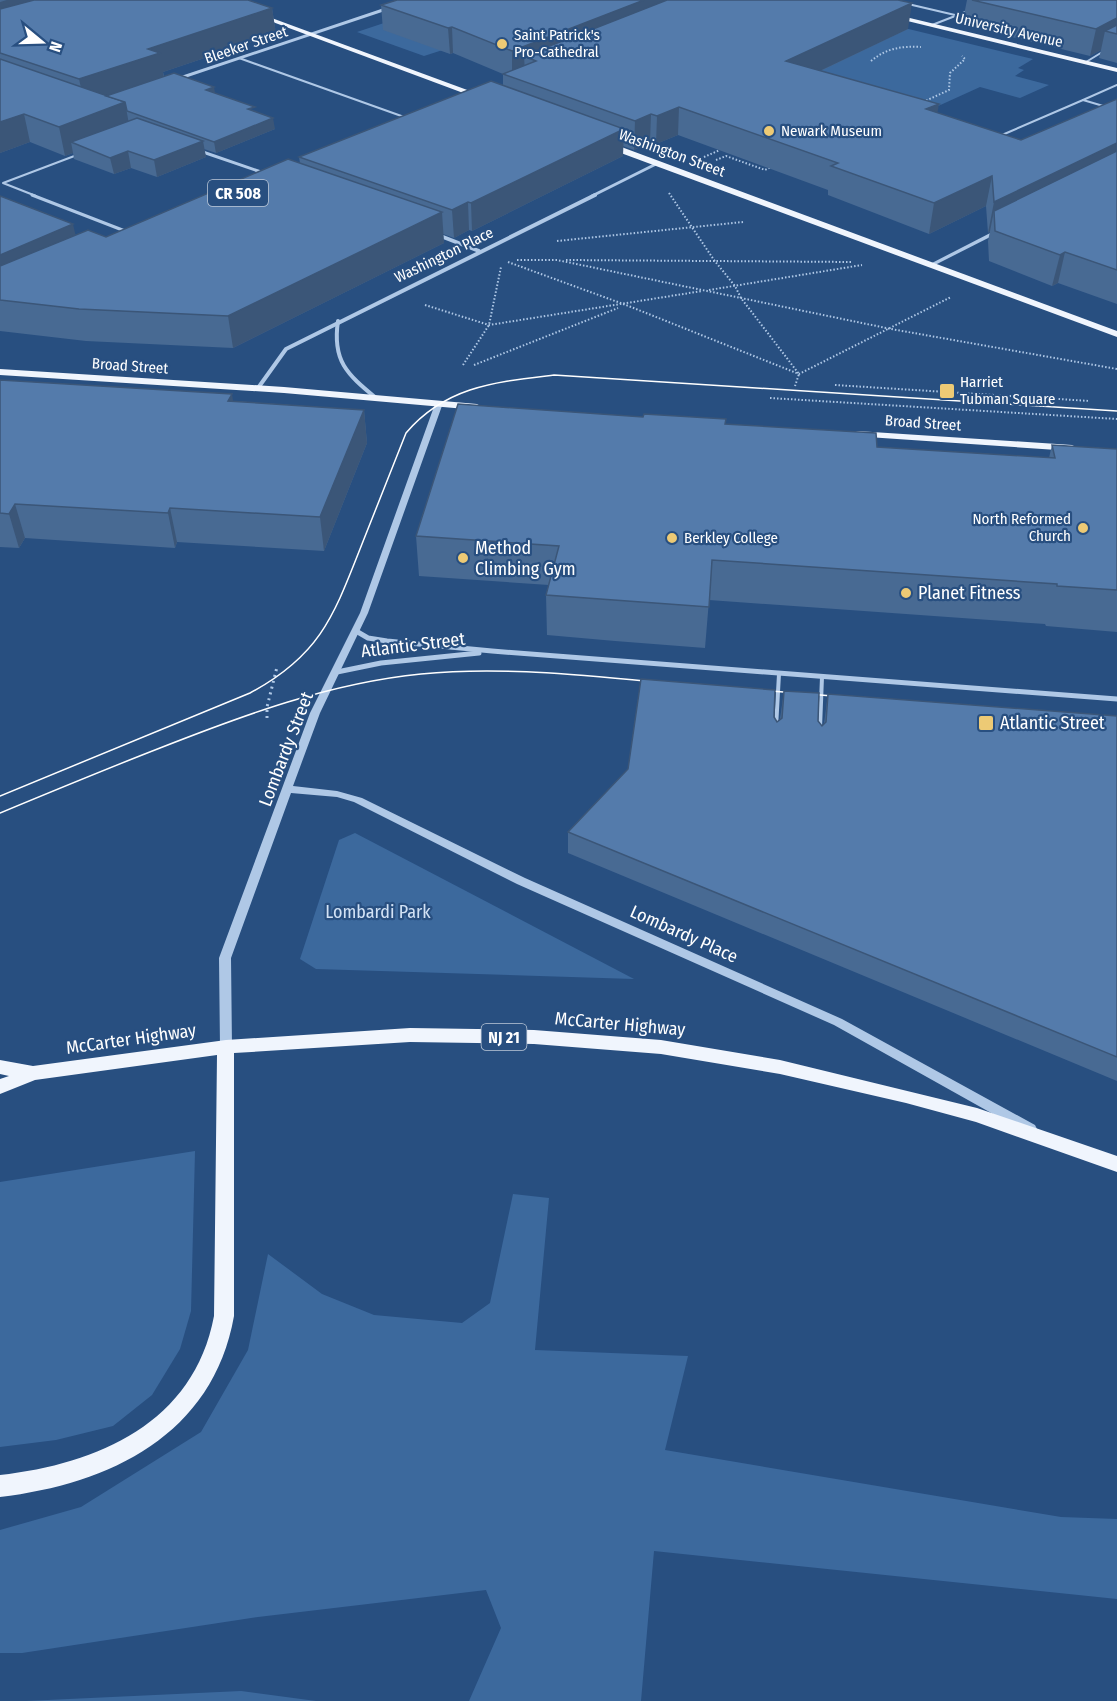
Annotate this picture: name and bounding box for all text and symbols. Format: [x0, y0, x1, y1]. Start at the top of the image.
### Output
street label: University Avenue [953, 9, 1065, 51]
north arrow [12, 12, 72, 72]
street label: Bleeker Street [202, 22, 290, 68]
place label: Saint Patrick's Pro-Cathedral [514, 26, 600, 61]
marker: Saint Patrick's Pro-Cathedral [495, 37, 509, 51]
text: N [45, 39, 66, 54]
place label: Newark Museum [781, 122, 882, 140]
marker: Newark Museum [762, 124, 776, 138]
street label: Washington Street [616, 125, 728, 181]
road number: CR 508 [208, 180, 268, 206]
street label: Washington Place [392, 223, 496, 287]
street label: Broad Street [91, 354, 169, 378]
place label: Harriet Tubman Square [960, 373, 1055, 408]
marker: Harriet Tubman Square [938, 382, 956, 400]
street label: Broad Street [884, 411, 962, 435]
place label: North Reformed Church [973, 510, 1071, 545]
marker: North Reformed Church [1076, 521, 1090, 535]
place label: Berkley College [684, 529, 778, 547]
marker: Berkley College [665, 531, 679, 545]
place label: Method Climbing Gym [475, 537, 576, 580]
marker: Method Climbing Gym [456, 551, 470, 565]
place label: Planet Fitness [918, 582, 1021, 604]
marker: Planet Fitness [899, 586, 913, 600]
street label: Atlantic Street [360, 628, 466, 662]
street label: Lombardy Street [254, 688, 318, 809]
place label: Atlantic Street [1000, 712, 1105, 734]
marker: Atlantic Street [977, 714, 995, 732]
street label: Lombardy Place [627, 900, 741, 968]
park label: Lombardi Park [325, 901, 431, 923]
street label: McCarter Highway [554, 1007, 686, 1041]
street label: McCarter Highway [65, 1019, 197, 1059]
road number: NJ 21 [482, 1024, 526, 1050]

